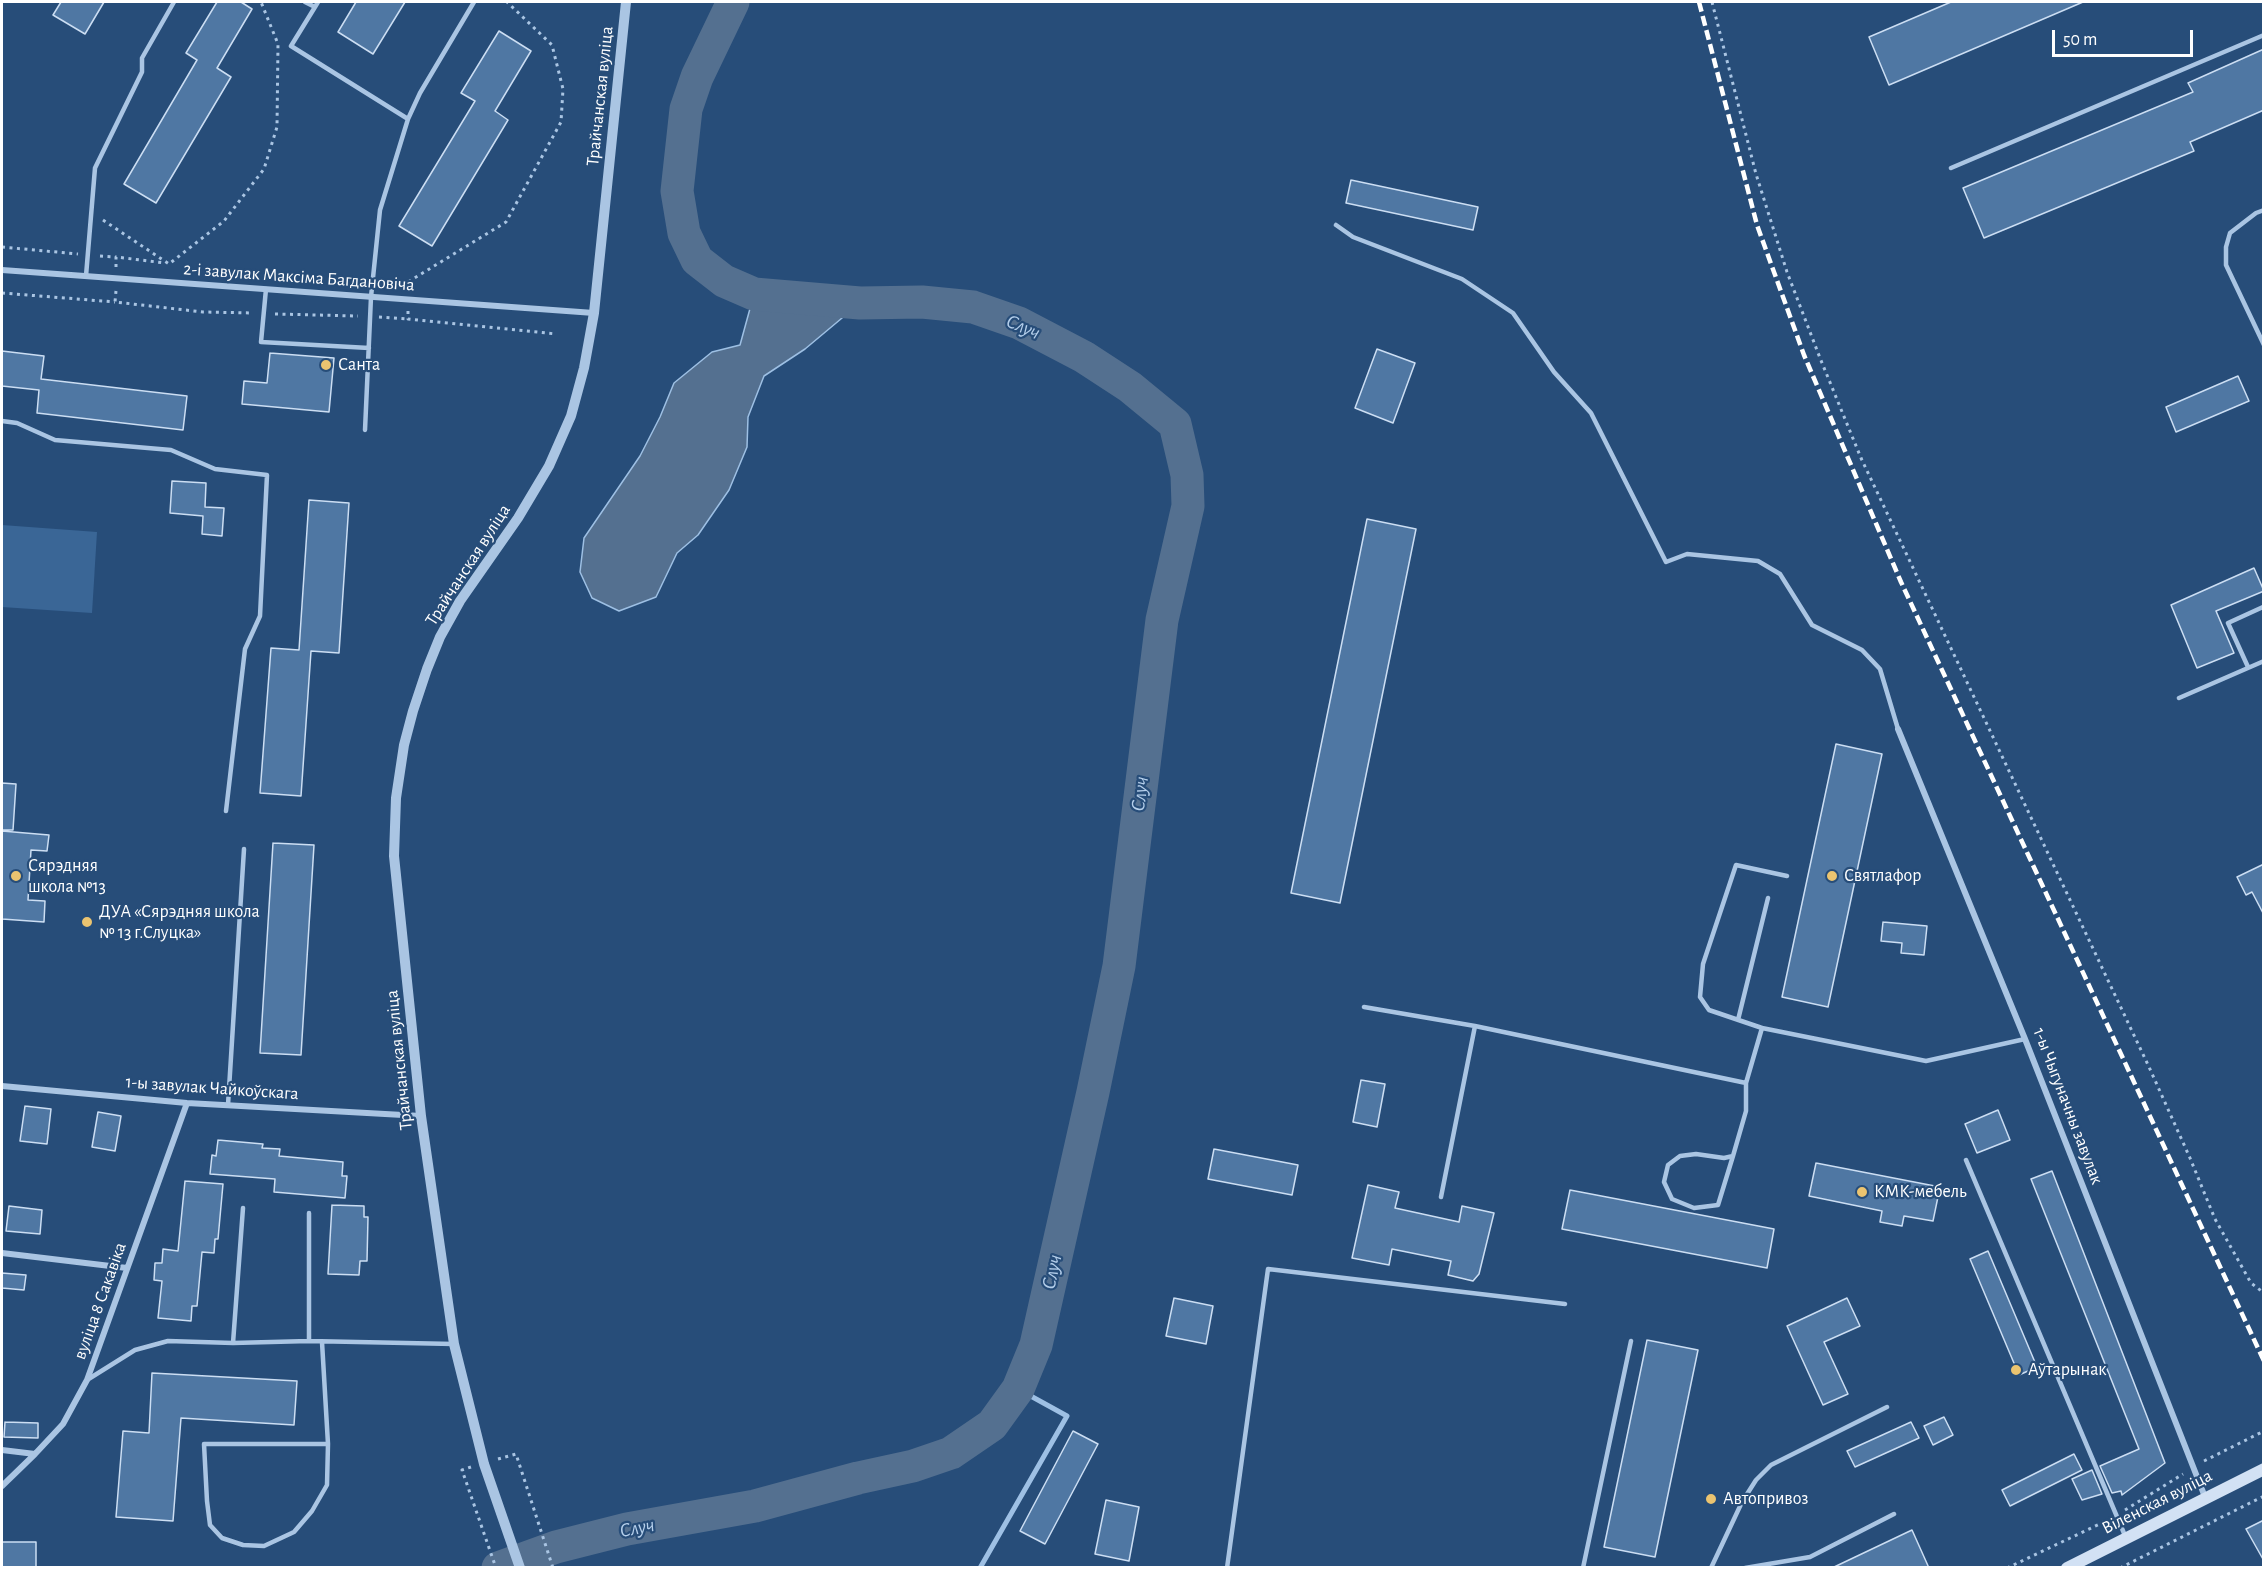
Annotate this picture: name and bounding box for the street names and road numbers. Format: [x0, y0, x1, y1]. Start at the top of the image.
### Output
street label: Трайчанская вуліца [582, 25, 618, 167]
street label: 2-і завулак Максіма Багдановіча [183, 258, 415, 296]
street label: Трайчанская вуліца [421, 500, 515, 630]
street label: Трайчанская вуліца [381, 989, 417, 1131]
street label: 1-ы Чыгуначны завулак [2028, 1025, 2108, 1187]
street label: 1-ы завулак Чайкоўскага [125, 1071, 299, 1105]
street label: вуліца 8 Сакавіка [69, 1239, 131, 1363]
street label: Віленская вуліца [2098, 1465, 2216, 1539]

